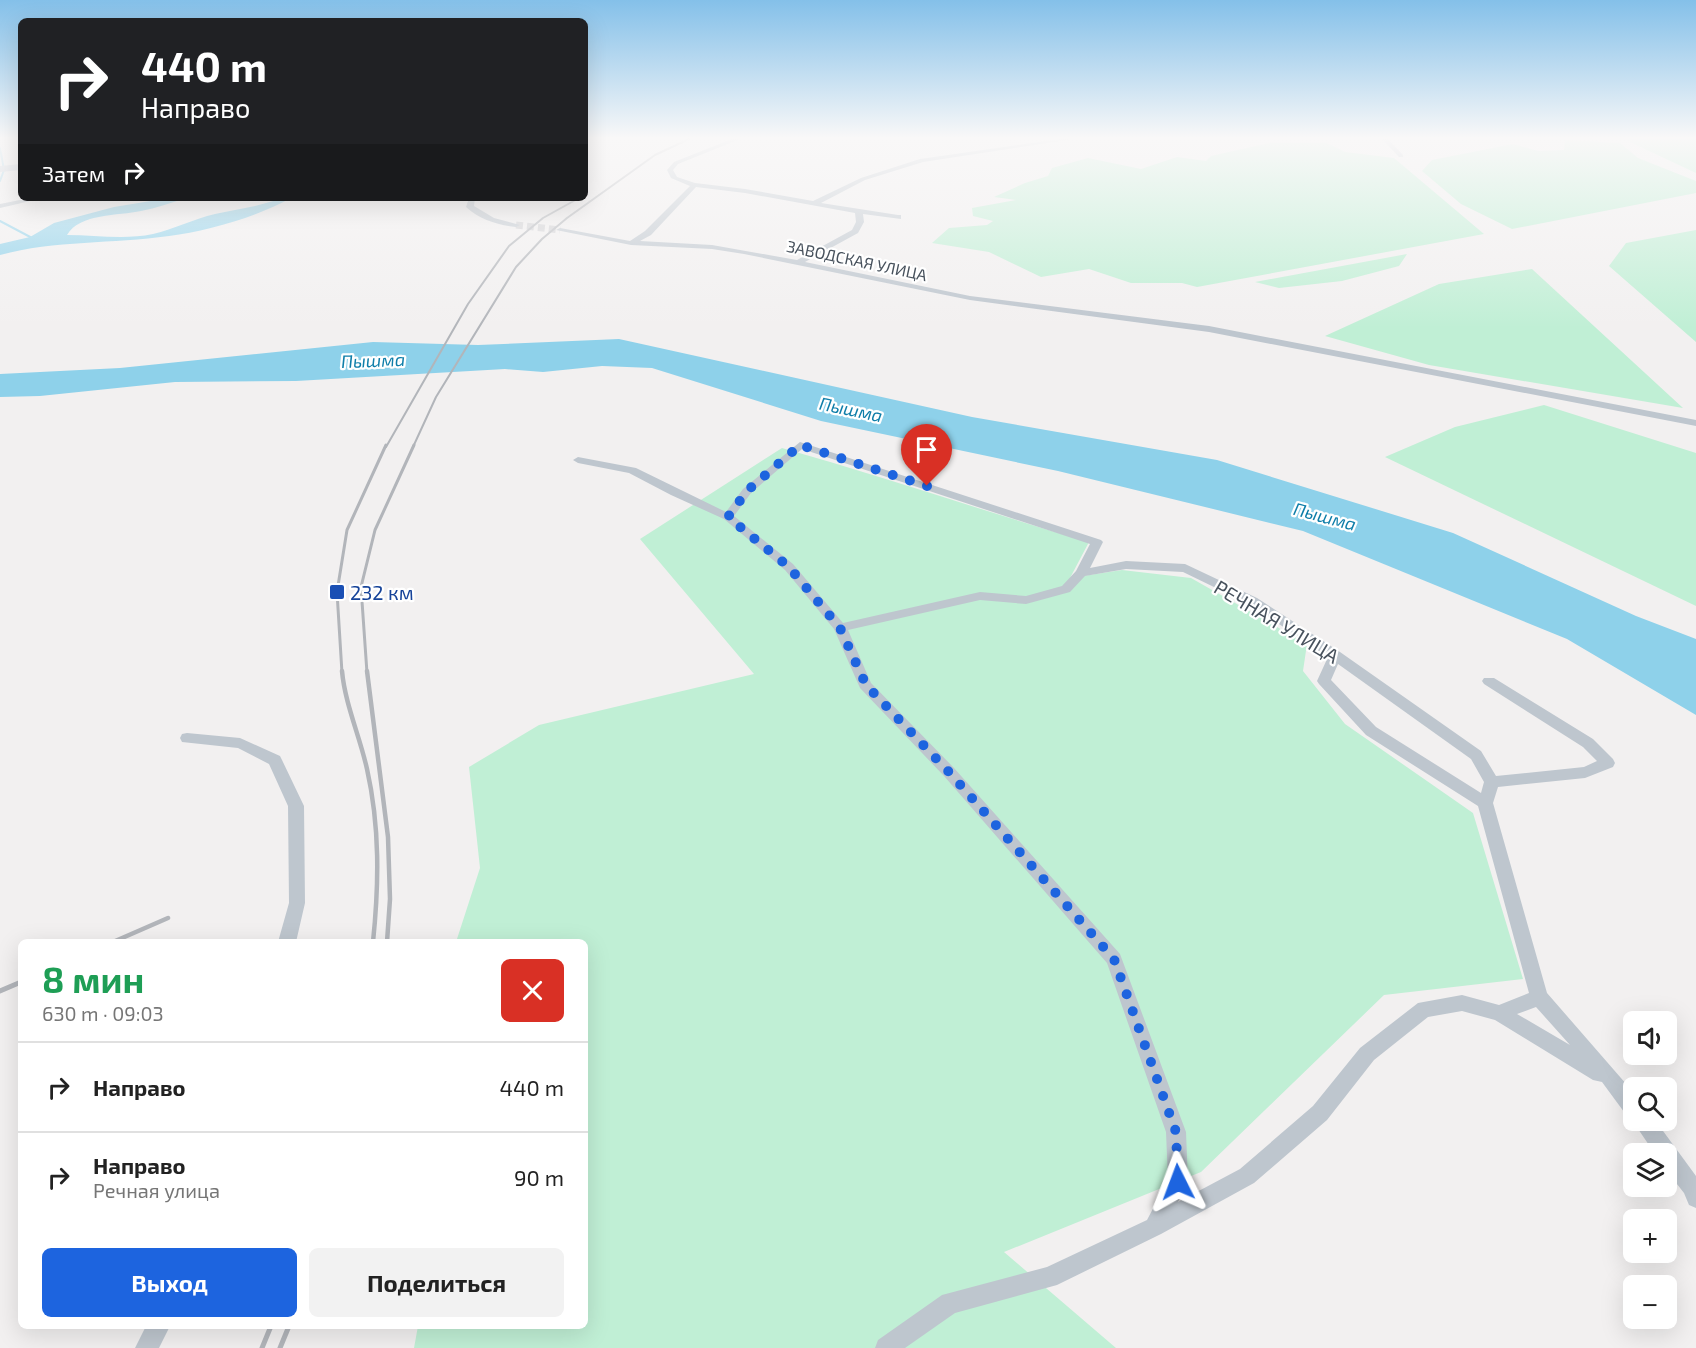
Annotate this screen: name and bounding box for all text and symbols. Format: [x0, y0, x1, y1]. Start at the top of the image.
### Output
text: 440 m [141, 40, 267, 90]
icon: right [42, 42, 120, 120]
text: Направо [141, 91, 250, 123]
icon: right [117, 156, 150, 189]
text: Затем [42, 160, 105, 186]
street label: ЗАВОДСКАЯ УЛИЦА [785, 236, 929, 284]
water label: Пышма [341, 348, 405, 372]
water label: Пышма [817, 392, 885, 426]
pin [901, 424, 952, 486]
icon: arrive [910, 433, 943, 466]
water label: Пышма [1291, 497, 1359, 535]
street label: РЕЧНАЯ УЛИЦА [1210, 574, 1344, 668]
place label: 232 км [350, 580, 414, 604]
marker: 232 км [328, 583, 346, 601]
text: 8 мин [42, 957, 144, 1000]
button: close [501, 959, 564, 1022]
text: 630 m · 09:03 [42, 1001, 164, 1025]
map controls [1623, 1011, 1677, 1329]
button: sound [1623, 1011, 1677, 1065]
icon: right [42, 1071, 75, 1104]
text: Направо [93, 1074, 186, 1100]
text: 440 m [499, 1074, 564, 1100]
button: search [1623, 1077, 1677, 1131]
button: layers [1623, 1143, 1677, 1197]
position arrow [1146, 1150, 1210, 1214]
text: Направо [93, 1152, 186, 1178]
icon: right [42, 1161, 75, 1194]
text: 90 m [514, 1164, 564, 1190]
text: Речная улица [93, 1178, 220, 1202]
button: + [1623, 1209, 1677, 1263]
button: Выход [42, 1248, 297, 1317]
button: Поделиться [309, 1248, 564, 1317]
button: − [1623, 1275, 1677, 1329]

